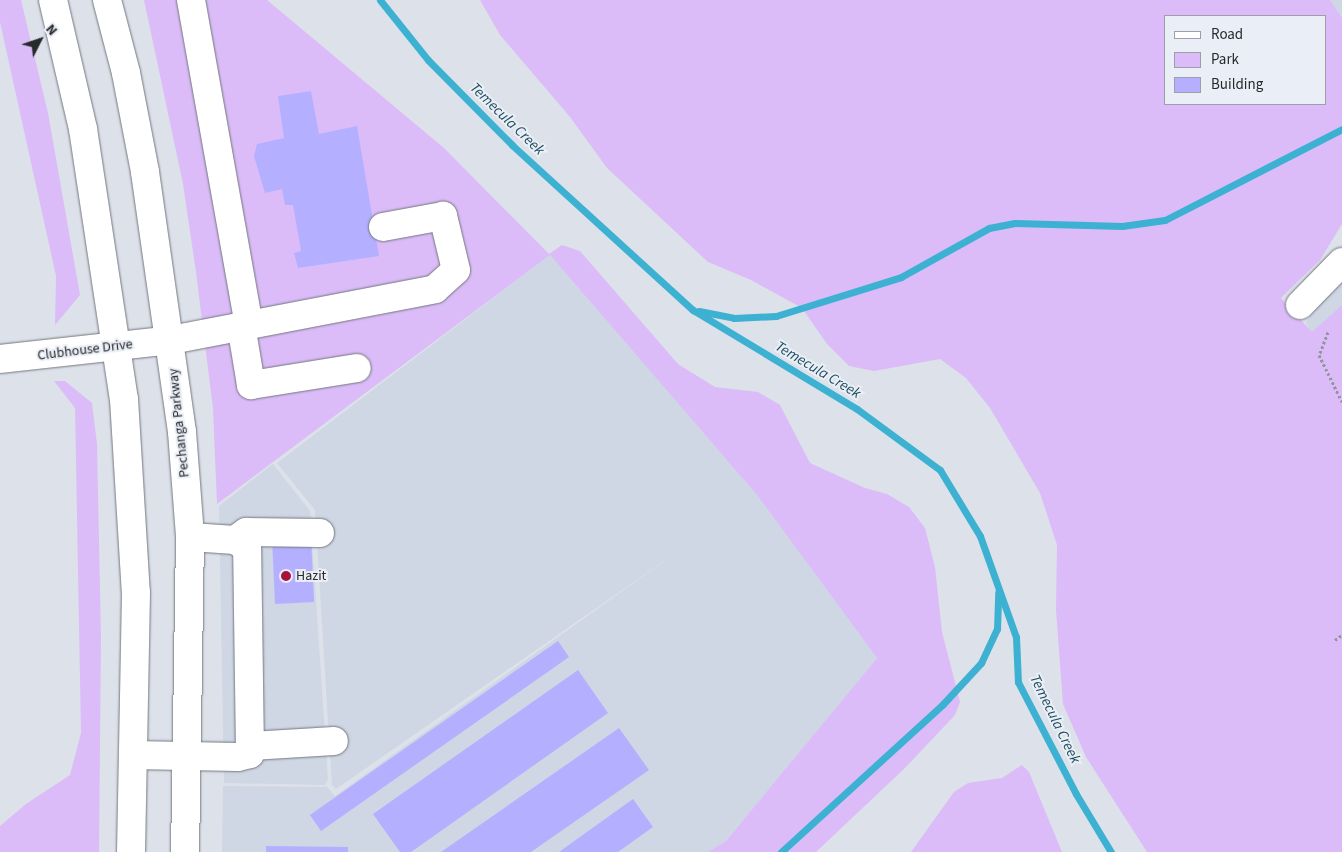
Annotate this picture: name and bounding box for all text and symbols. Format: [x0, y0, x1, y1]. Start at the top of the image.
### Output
north arrow [15, 15, 65, 65]
legend [1164, 15, 1327, 105]
text: N [41, 20, 62, 40]
text: Road [1211, 24, 1243, 45]
text: Park [1211, 49, 1239, 70]
text: Building [1211, 74, 1263, 95]
water label: Temecula Creek [466, 79, 548, 159]
street label: Clubhouse Drive [36, 336, 134, 364]
water label: Temecula Creek [772, 337, 864, 403]
street label: Pechanga Parkway [165, 368, 193, 478]
place label: Hazit [296, 568, 326, 584]
marker: Hazit [280, 570, 292, 582]
water label: Temecula Creek [1026, 672, 1084, 766]

